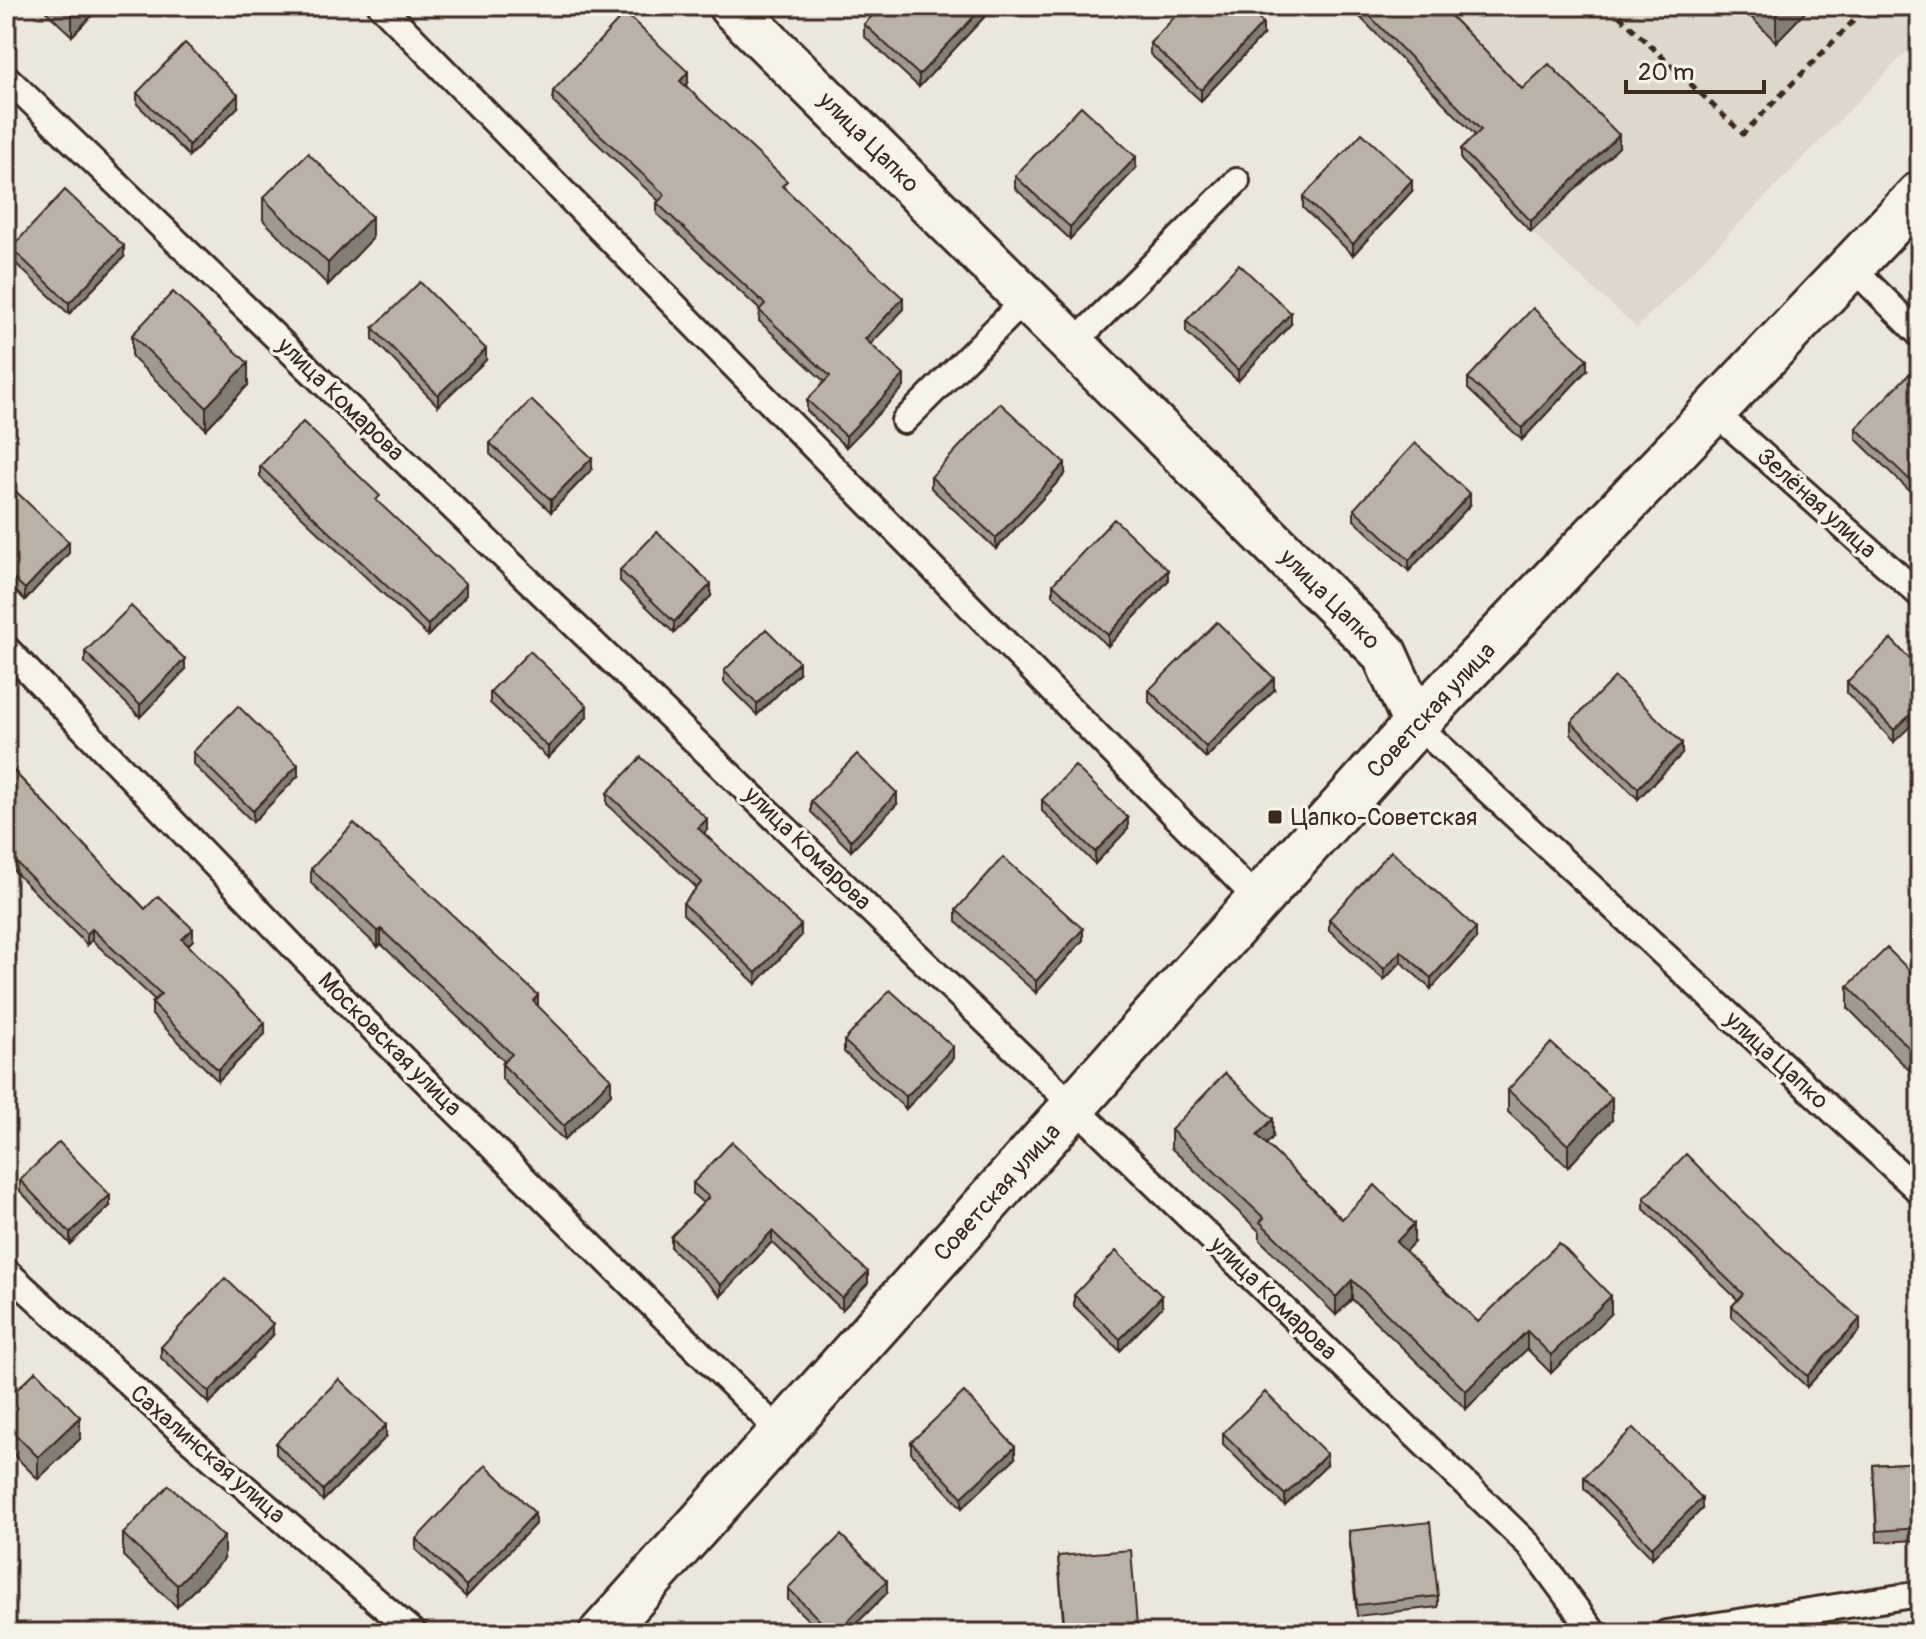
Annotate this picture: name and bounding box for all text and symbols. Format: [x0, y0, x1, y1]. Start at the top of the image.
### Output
scale bar [1626, 44, 1764, 94]
text: 20 m [1638, 58, 1694, 87]
street label: улица Цапко [811, 85, 925, 199]
street label: улица Комарова [270, 331, 410, 467]
street label: Зелёная улица [1751, 442, 1883, 565]
street label: улица Цапко [1272, 542, 1386, 656]
street label: Советская улица [1361, 636, 1502, 784]
street label: улица Комарова [737, 780, 877, 916]
place label: Цапко-Советская [1291, 803, 1477, 832]
marker: Цапко-Советская [1266, 808, 1284, 826]
street label: Московская улица [312, 966, 468, 1122]
street label: улица Цапко [1718, 1005, 1834, 1116]
street label: Советская улица [928, 1117, 1067, 1267]
street label: улица Комарова [1203, 1230, 1343, 1366]
street label: Сахалинская улица [124, 1379, 291, 1530]

